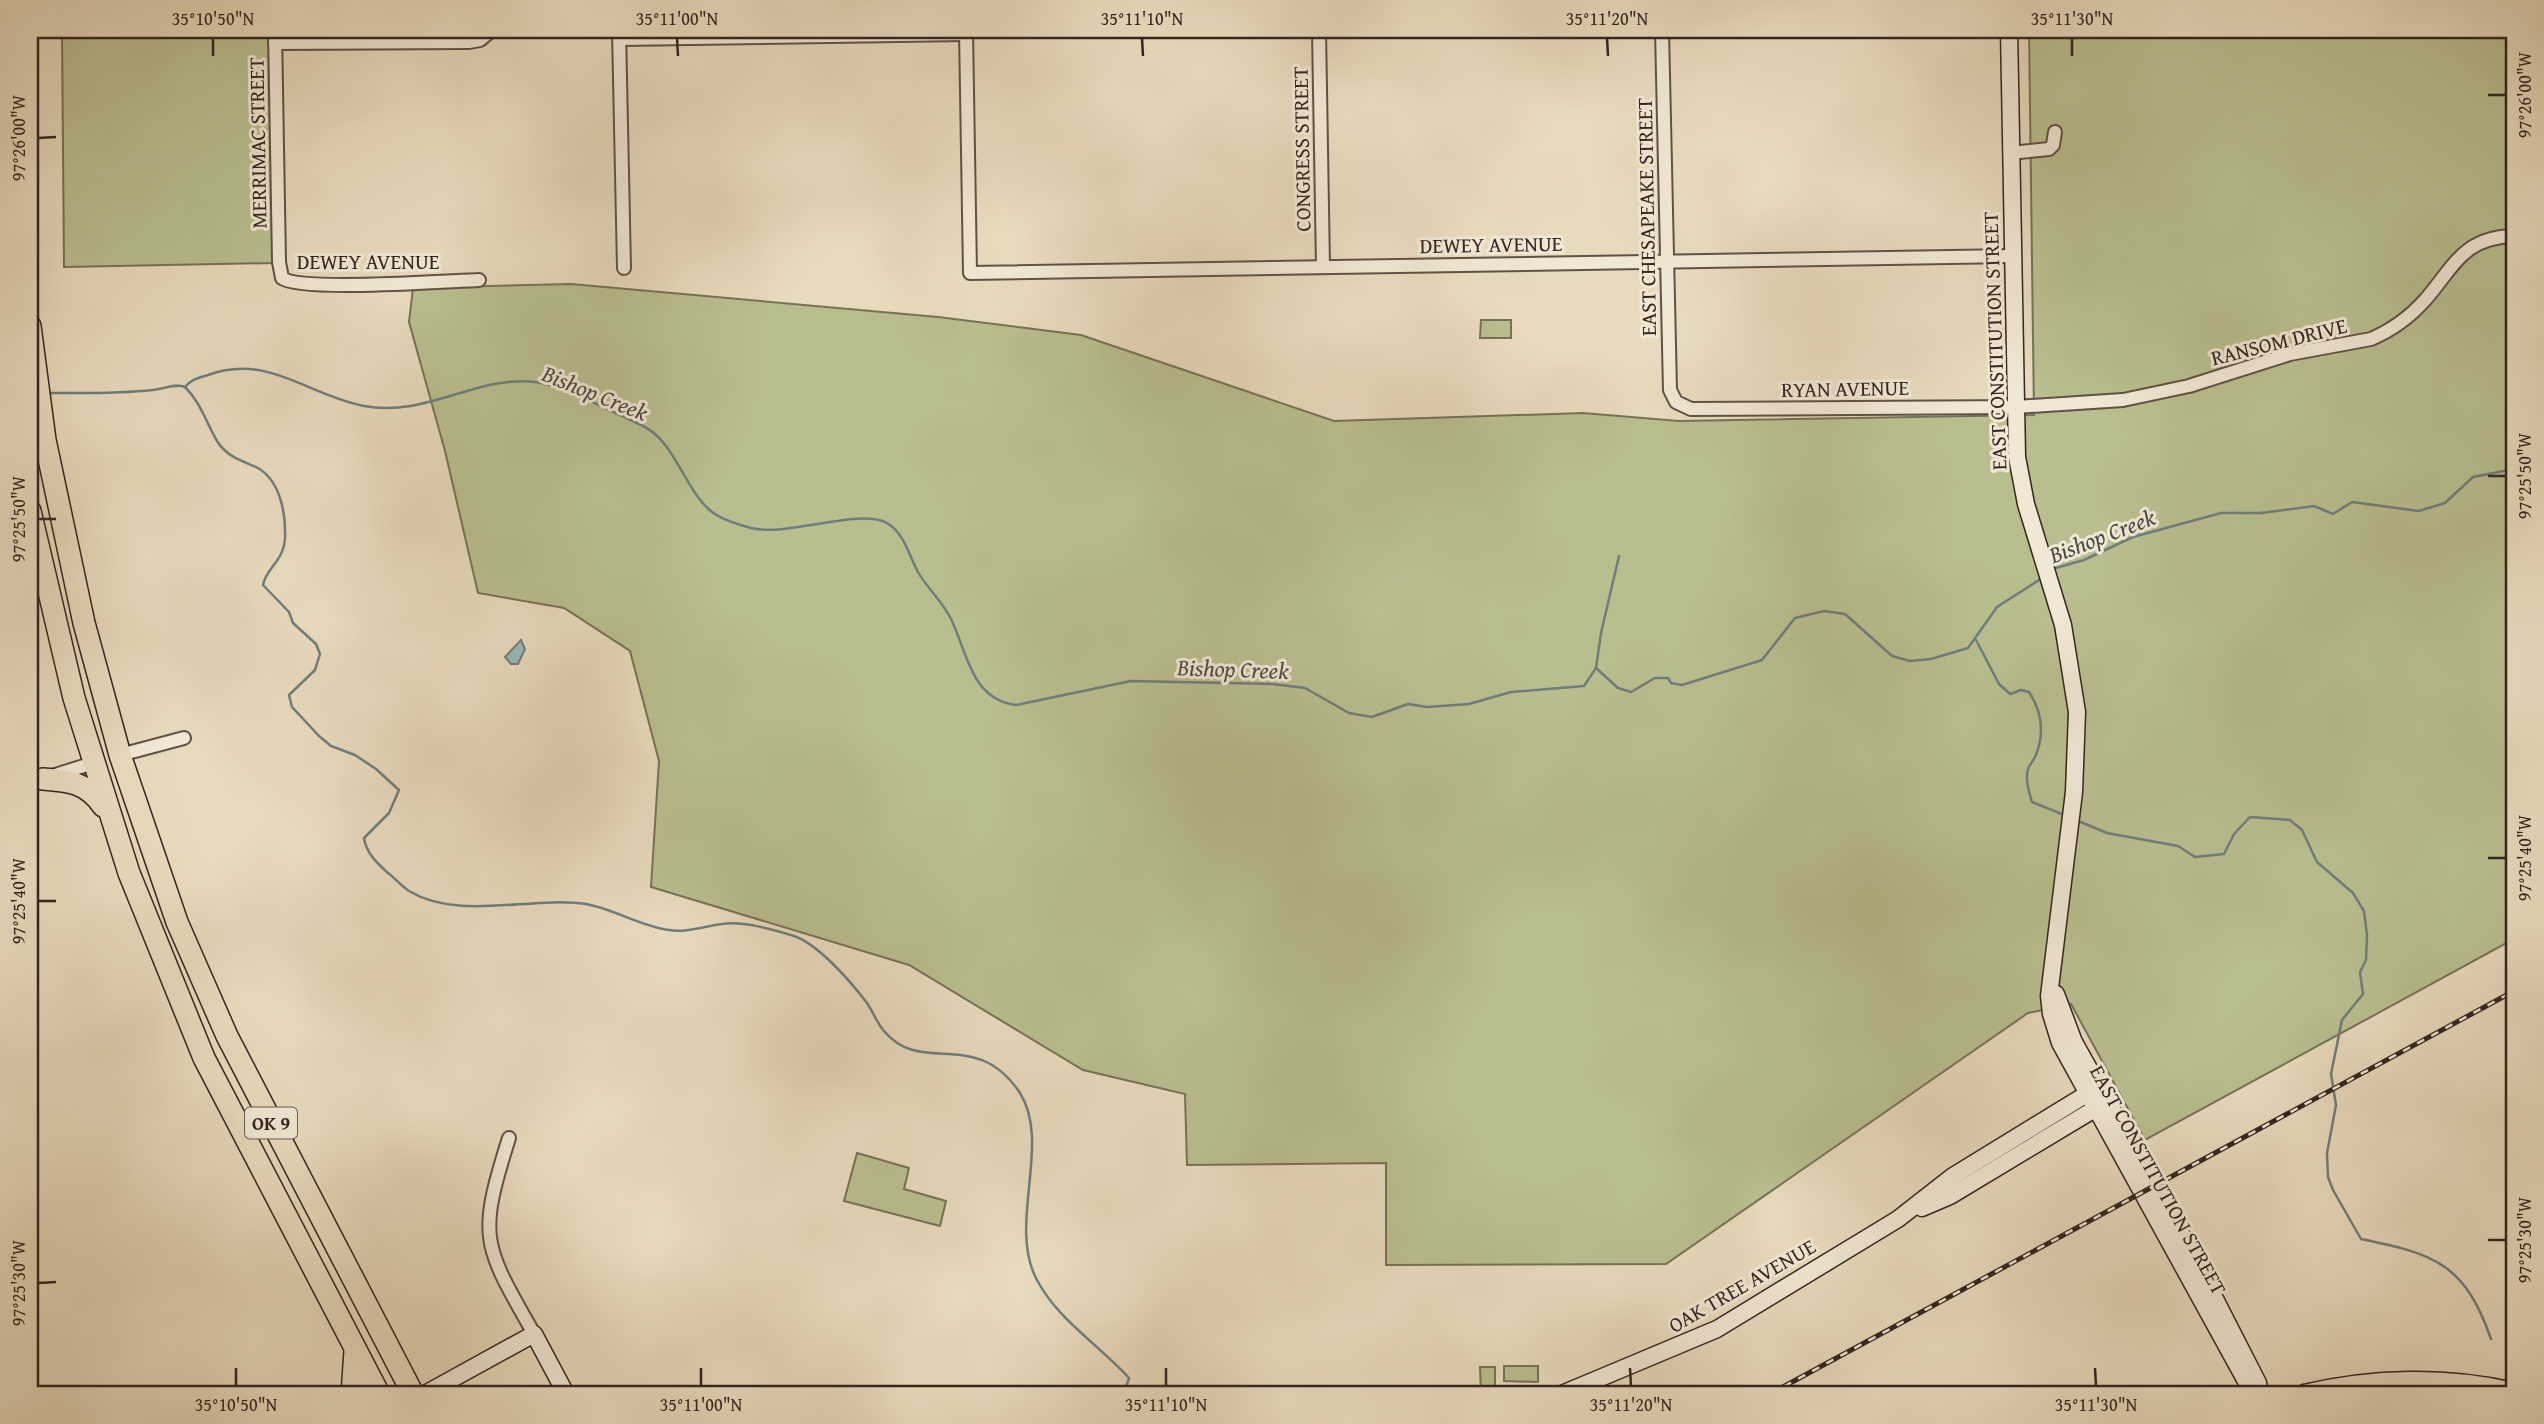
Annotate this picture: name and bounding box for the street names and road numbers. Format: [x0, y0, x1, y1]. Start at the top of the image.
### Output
street label: MERRIMAC STREET [241, 57, 274, 229]
street label: CONGRESS STREET [1285, 66, 1318, 232]
street label: EAST CHESAPEAKE STREET [1629, 97, 1664, 336]
street label: EAST CONSTITUTION STREET [1974, 211, 2015, 471]
street label: DEWEY AVENUE [1419, 228, 1563, 261]
street label: DEWEY AVENUE [297, 246, 440, 277]
street label: RANSOM DRIVE [2208, 310, 2350, 373]
street label: RYAN AVENUE [1781, 372, 1910, 405]
street label: EAST CONSTITUTION STREET [2082, 1059, 2235, 1300]
road number: OK 9 [245, 1107, 297, 1138]
street label: OAK TREE AVENUE [1662, 1231, 1821, 1340]

